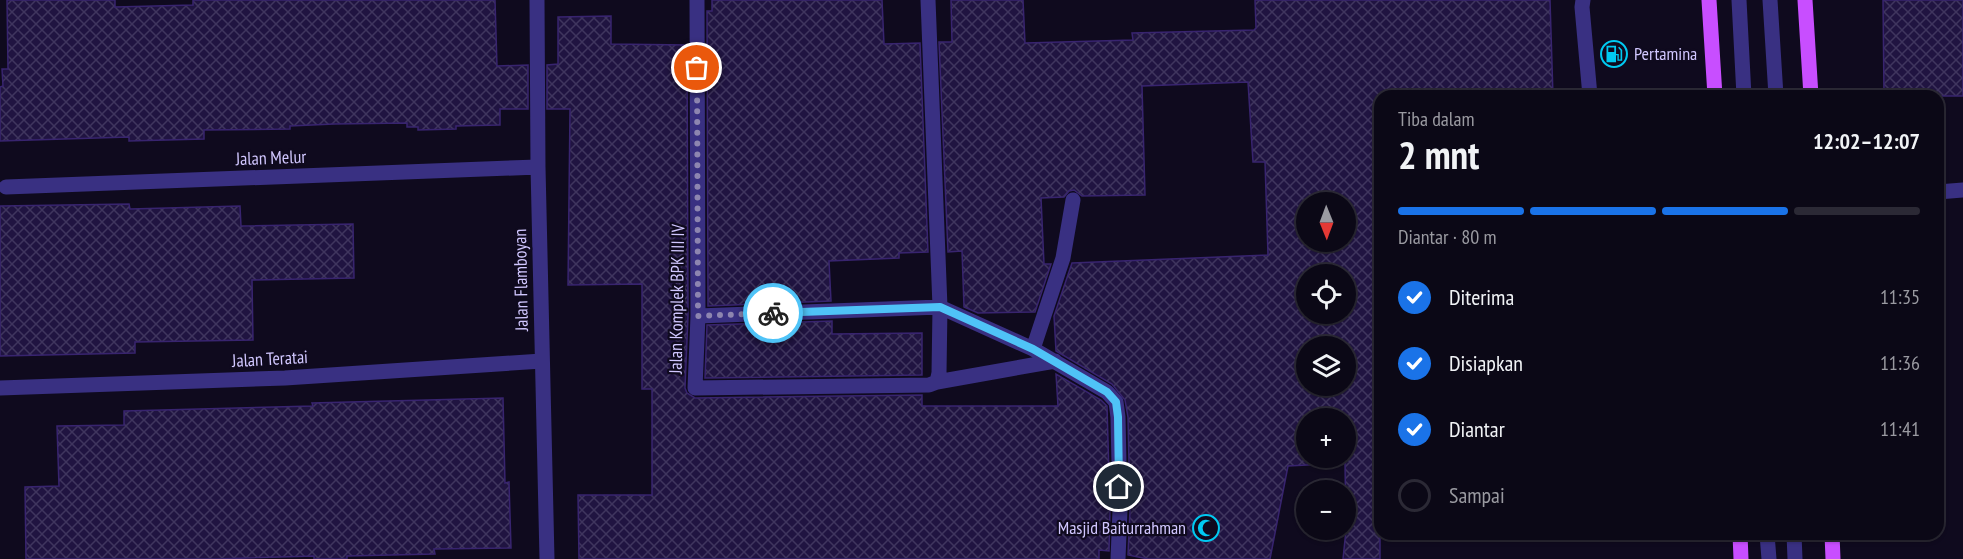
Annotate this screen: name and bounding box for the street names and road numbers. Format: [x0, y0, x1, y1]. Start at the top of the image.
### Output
street label: Jalan Melur [234, 145, 307, 170]
street label: Jalan Komplek BPK III IV [664, 223, 689, 375]
street label: Jalan Flamboyan [508, 229, 533, 332]
street label: Jalan Teratai [230, 345, 309, 372]

